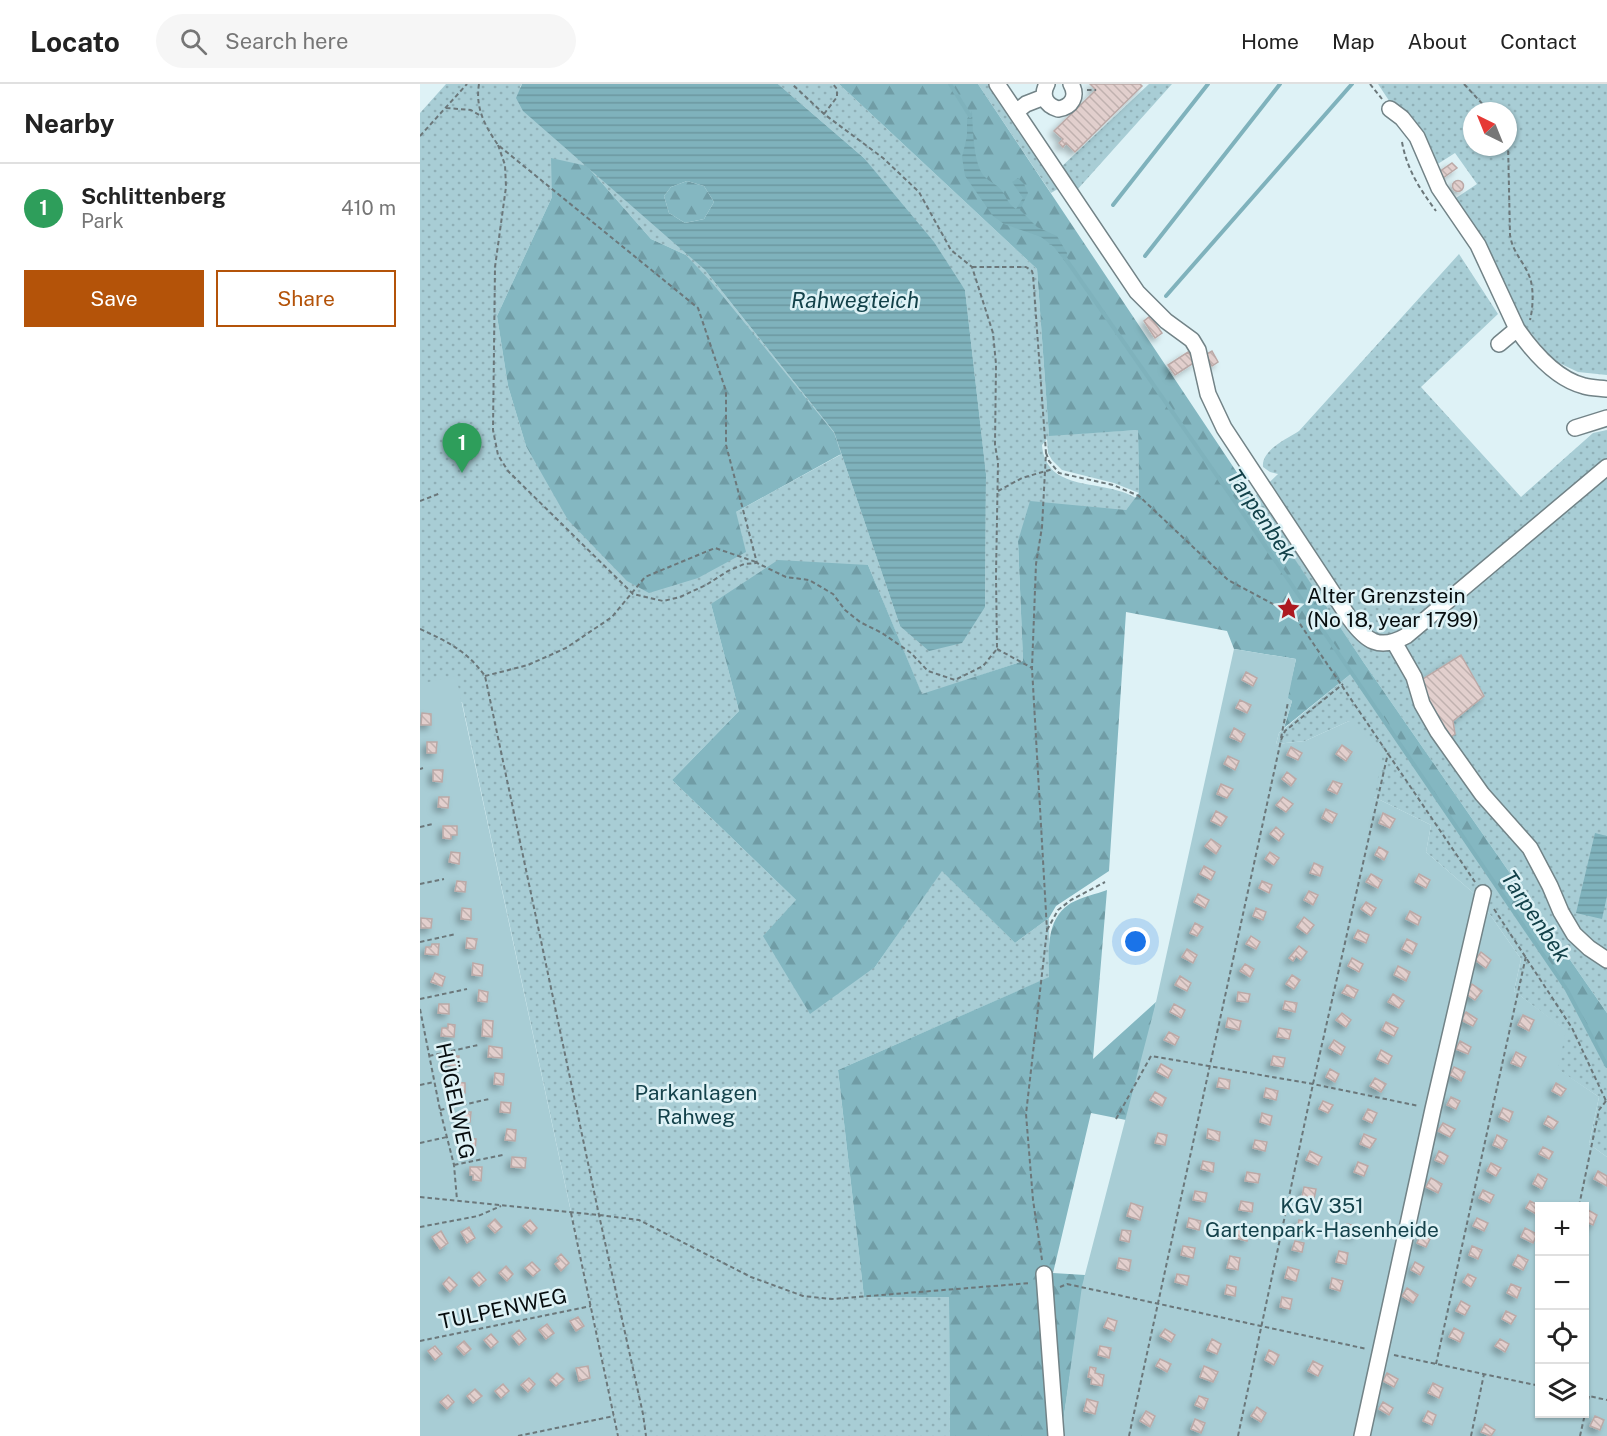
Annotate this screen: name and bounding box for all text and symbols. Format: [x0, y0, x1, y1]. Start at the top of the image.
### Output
search box [156, 14, 576, 68]
text: Locato [30, 25, 120, 58]
icon: search [177, 25, 210, 58]
text: Search here [225, 28, 348, 54]
text: Home [1241, 29, 1299, 54]
text: Map [1332, 29, 1375, 54]
text: About [1408, 29, 1467, 54]
text: Contact [1500, 29, 1577, 54]
north arrow [1463, 102, 1517, 156]
text: Nearby [24, 108, 114, 139]
text: Schlittenberg [81, 183, 226, 209]
text: 1 [39, 196, 48, 220]
text: 410 m [341, 196, 396, 220]
text: Park [81, 209, 124, 233]
button: Save [24, 270, 204, 327]
button: Share [216, 270, 396, 327]
water label: Rahwegteich [791, 287, 919, 313]
pin: 1 [442, 424, 482, 473]
water label: Tarpenbek [1222, 464, 1302, 566]
place label: Alter Grenzstein (No 18, year 1799) [1307, 583, 1479, 632]
place icon: Alter Grenzstein (No 18, year 1799) [1276, 595, 1302, 621]
water label: Tarpenbek [1496, 865, 1576, 967]
your location [1121, 927, 1150, 956]
street label: HÜGELWEG [431, 1040, 480, 1161]
park label: Parkanlagen Rahweg [635, 1080, 757, 1129]
park label: KGV 351 Gartenpark-Hasenheide [1205, 1193, 1439, 1242]
map controls [1535, 1202, 1589, 1418]
button: + [1535, 1202, 1589, 1256]
button: − [1535, 1256, 1589, 1310]
street label: TULPENWEG [437, 1283, 569, 1334]
button: locate [1535, 1310, 1589, 1364]
button: layers [1535, 1364, 1589, 1418]

